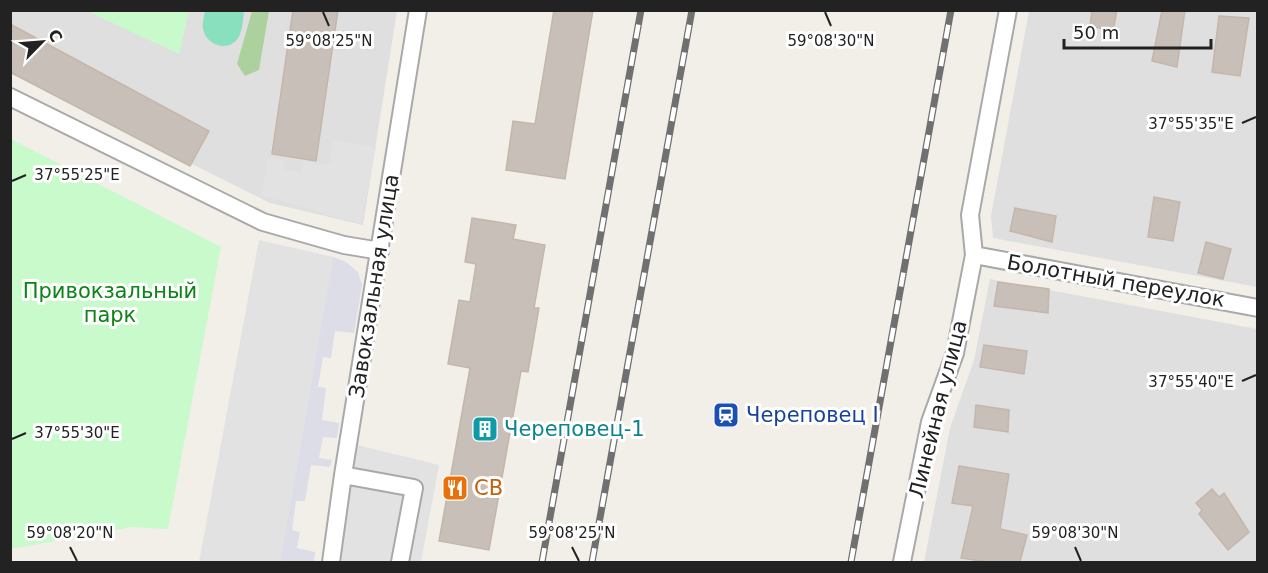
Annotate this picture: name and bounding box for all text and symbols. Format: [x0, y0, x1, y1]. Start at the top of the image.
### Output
north arrow [12, 12, 72, 72]
scale bar [1064, 12, 1211, 50]
text: 50 m [1073, 22, 1119, 43]
text: С [44, 27, 66, 45]
text: 59°08'25"N [285, 32, 373, 50]
text: 59°08'30"N [787, 32, 875, 50]
text: 37°55'35"E [1148, 115, 1234, 133]
text: 37°55'25"E [34, 166, 120, 184]
street label: Завокзальная улица [344, 172, 404, 400]
street label: Болотный переулок [1005, 250, 1227, 312]
park label: Привокзальный парк [23, 279, 197, 327]
street label: Линейная улица [904, 318, 972, 500]
text: 37°55'40"E [1148, 373, 1234, 391]
station icon: Череповец I [711, 400, 741, 430]
place label: Череповец I [746, 403, 879, 427]
building icon: Череповец-1 [470, 414, 500, 444]
place label: Череповец-1 [504, 417, 645, 441]
text: 37°55'30"E [34, 424, 120, 442]
restaurant icon: СВ [440, 473, 470, 503]
place label: СВ [474, 476, 503, 500]
text: 59°08'20"N [26, 524, 114, 542]
text: 59°08'25"N [528, 524, 616, 542]
text: 59°08'30"N [1031, 524, 1119, 542]

